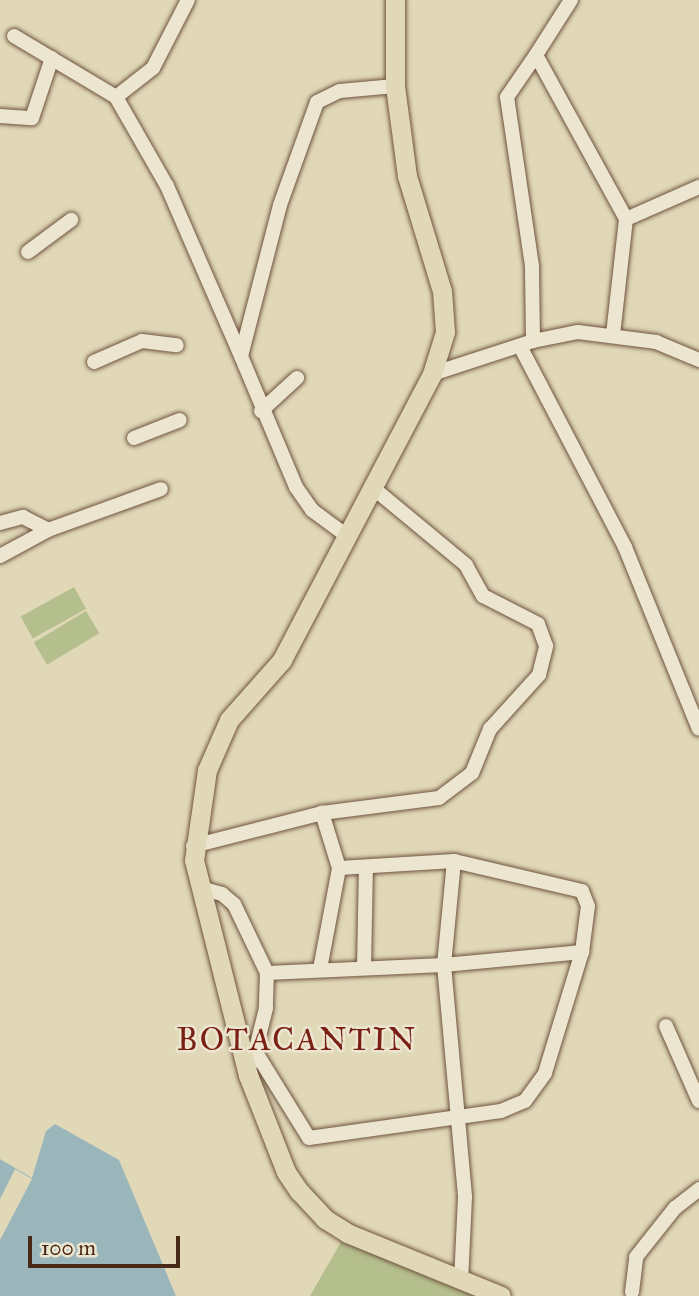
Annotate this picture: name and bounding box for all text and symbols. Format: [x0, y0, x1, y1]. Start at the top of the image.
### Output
district label: BOTACANTIN [178, 1021, 416, 1059]
scale bar [32, 1222, 184, 1266]
text: 100 m [41, 1235, 96, 1261]

